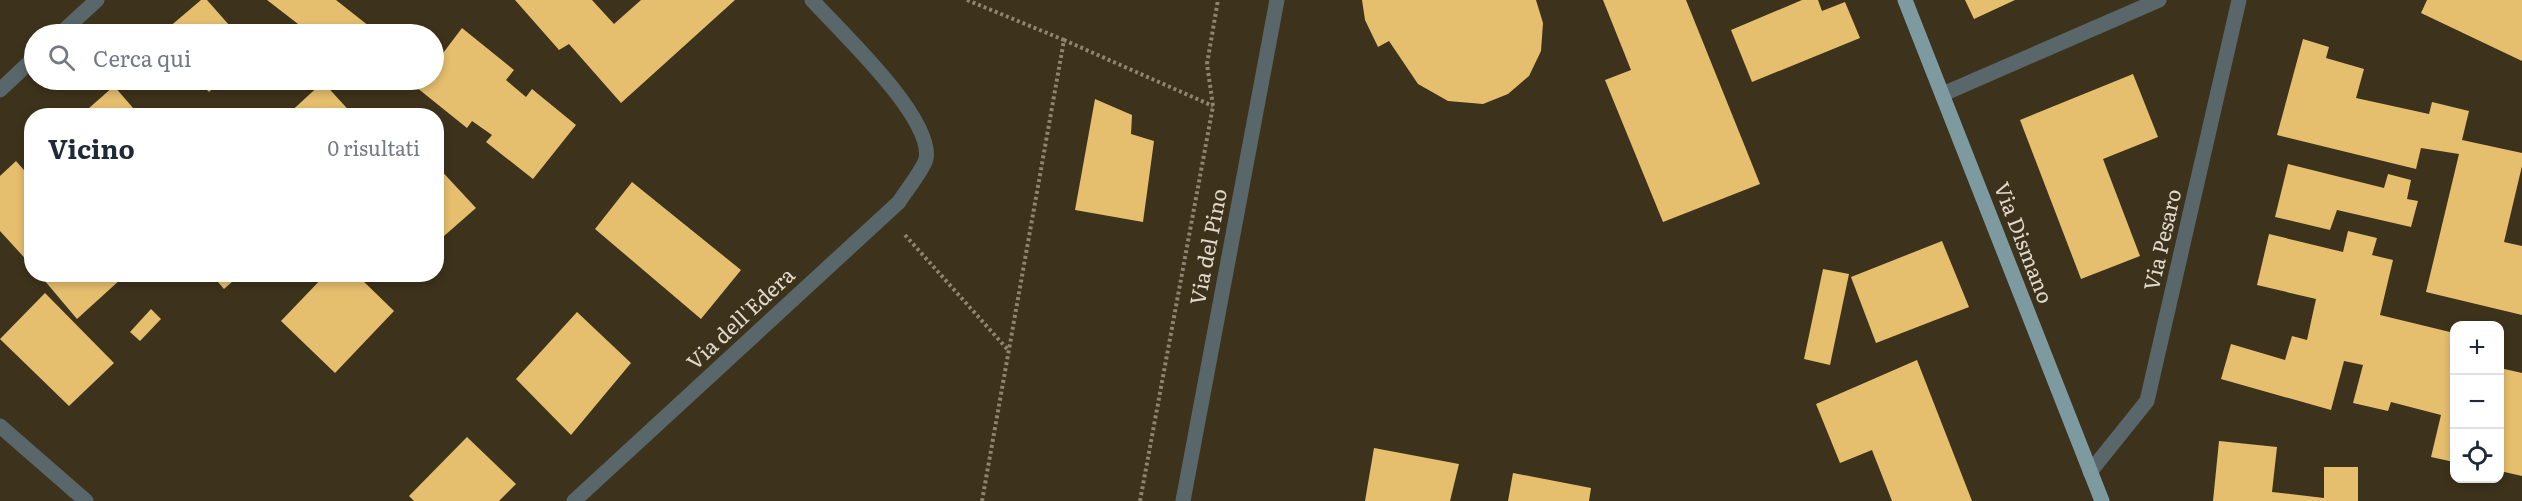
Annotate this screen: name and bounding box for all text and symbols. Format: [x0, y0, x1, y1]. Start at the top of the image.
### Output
search box [24, 24, 444, 90]
icon: search [45, 41, 78, 74]
text: Cerca qui [93, 41, 191, 74]
text: Vicino [48, 128, 135, 167]
text: 0 risultati [327, 132, 420, 162]
street label: Via Dismano [1988, 177, 2063, 307]
street label: Via Pesaro [2134, 185, 2187, 293]
street label: Via del Pino [1180, 186, 1233, 307]
street label: Via dell'Edera [678, 258, 801, 376]
map controls [2450, 321, 2504, 483]
button: + [2450, 321, 2504, 375]
button: − [2450, 375, 2504, 429]
button: locate [2450, 429, 2504, 483]

